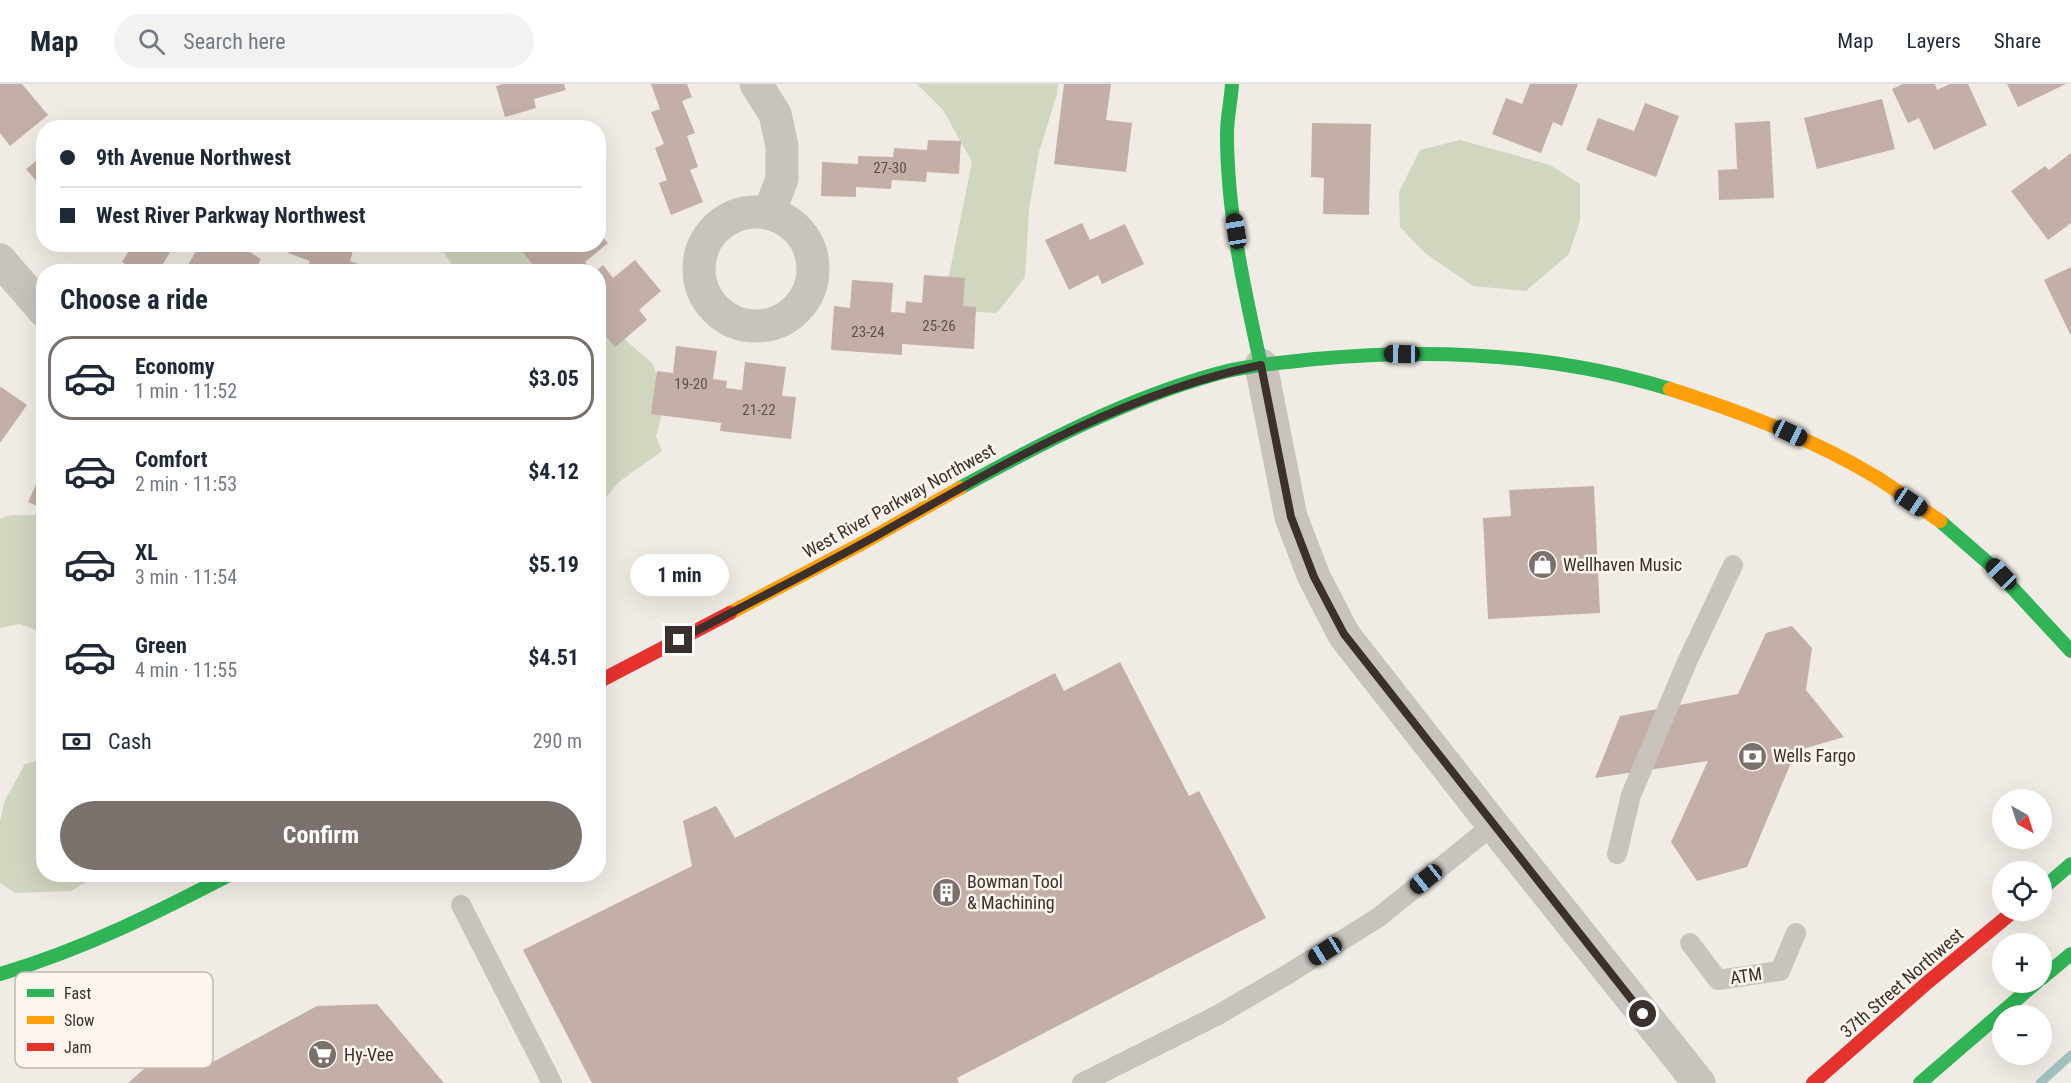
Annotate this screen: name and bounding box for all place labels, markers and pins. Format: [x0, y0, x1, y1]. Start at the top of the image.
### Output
shop icon: Wellhaven Music [1526, 549, 1558, 581]
place label: Wellhaven Music [1563, 554, 1682, 575]
bank icon: Wells Fargo [1736, 740, 1768, 772]
place label: Wells Fargo [1773, 745, 1856, 766]
place label: Bowman Tool & Machining [967, 871, 1063, 913]
building icon: Bowman Tool & Machining [930, 876, 962, 908]
supermarket icon: Hy-Vee [307, 1039, 339, 1071]
place label: Hy-Vee [344, 1044, 394, 1065]

